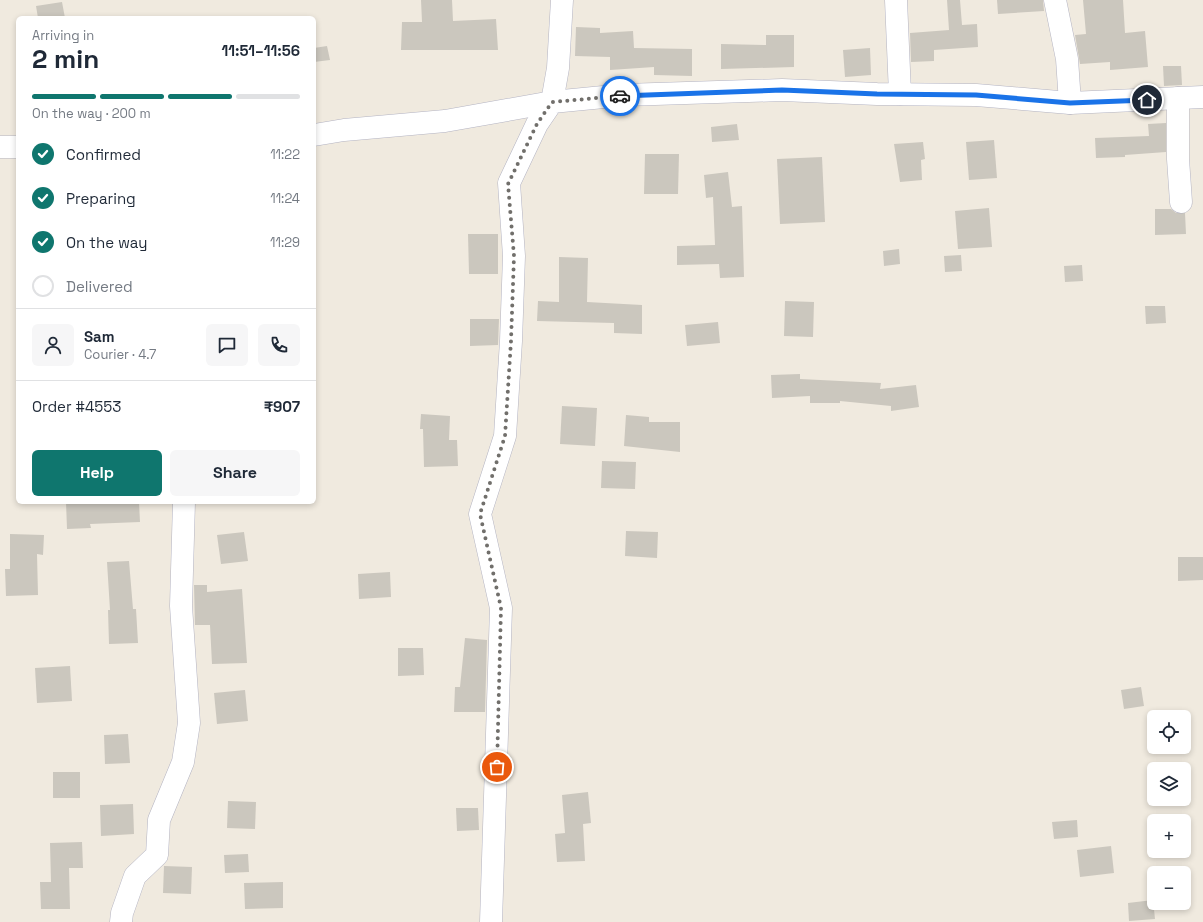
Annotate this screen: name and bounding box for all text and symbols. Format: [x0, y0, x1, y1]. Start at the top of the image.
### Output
text: Arriving in [32, 27, 94, 44]
text: 11:51–11:56 [221, 41, 300, 60]
text: 2 min [32, 42, 99, 76]
courier [600, 76, 640, 116]
pin [1130, 83, 1164, 117]
icon: car [609, 85, 631, 107]
icon: home [1136, 89, 1158, 111]
text: On the way · 200 m [32, 105, 151, 122]
icon: check [32, 143, 54, 165]
text: Confirmed [66, 145, 141, 164]
text: 11:22 [270, 146, 300, 163]
icon: check [32, 187, 54, 209]
text: Preparing [66, 189, 136, 208]
text: 11:24 [270, 190, 300, 207]
icon: check [32, 231, 54, 253]
text: On the way [66, 233, 147, 252]
text: 11:29 [270, 234, 300, 251]
text: Delivered [66, 277, 133, 296]
button: person [32, 324, 74, 366]
button: chat [206, 324, 248, 366]
button: phone [258, 324, 300, 366]
text: Sam [84, 327, 115, 346]
text: Courier · 4.7 [84, 346, 156, 363]
text: Order #4553 [32, 397, 121, 416]
text: ₹907 [264, 397, 300, 416]
button: Help [32, 450, 162, 496]
button: Share [170, 450, 300, 496]
map controls [1147, 710, 1191, 910]
button: locate [1147, 710, 1191, 754]
pin [480, 750, 514, 784]
icon: bag [486, 756, 508, 778]
button: layers [1147, 762, 1191, 806]
button: + [1147, 814, 1191, 858]
button: − [1147, 866, 1191, 910]

